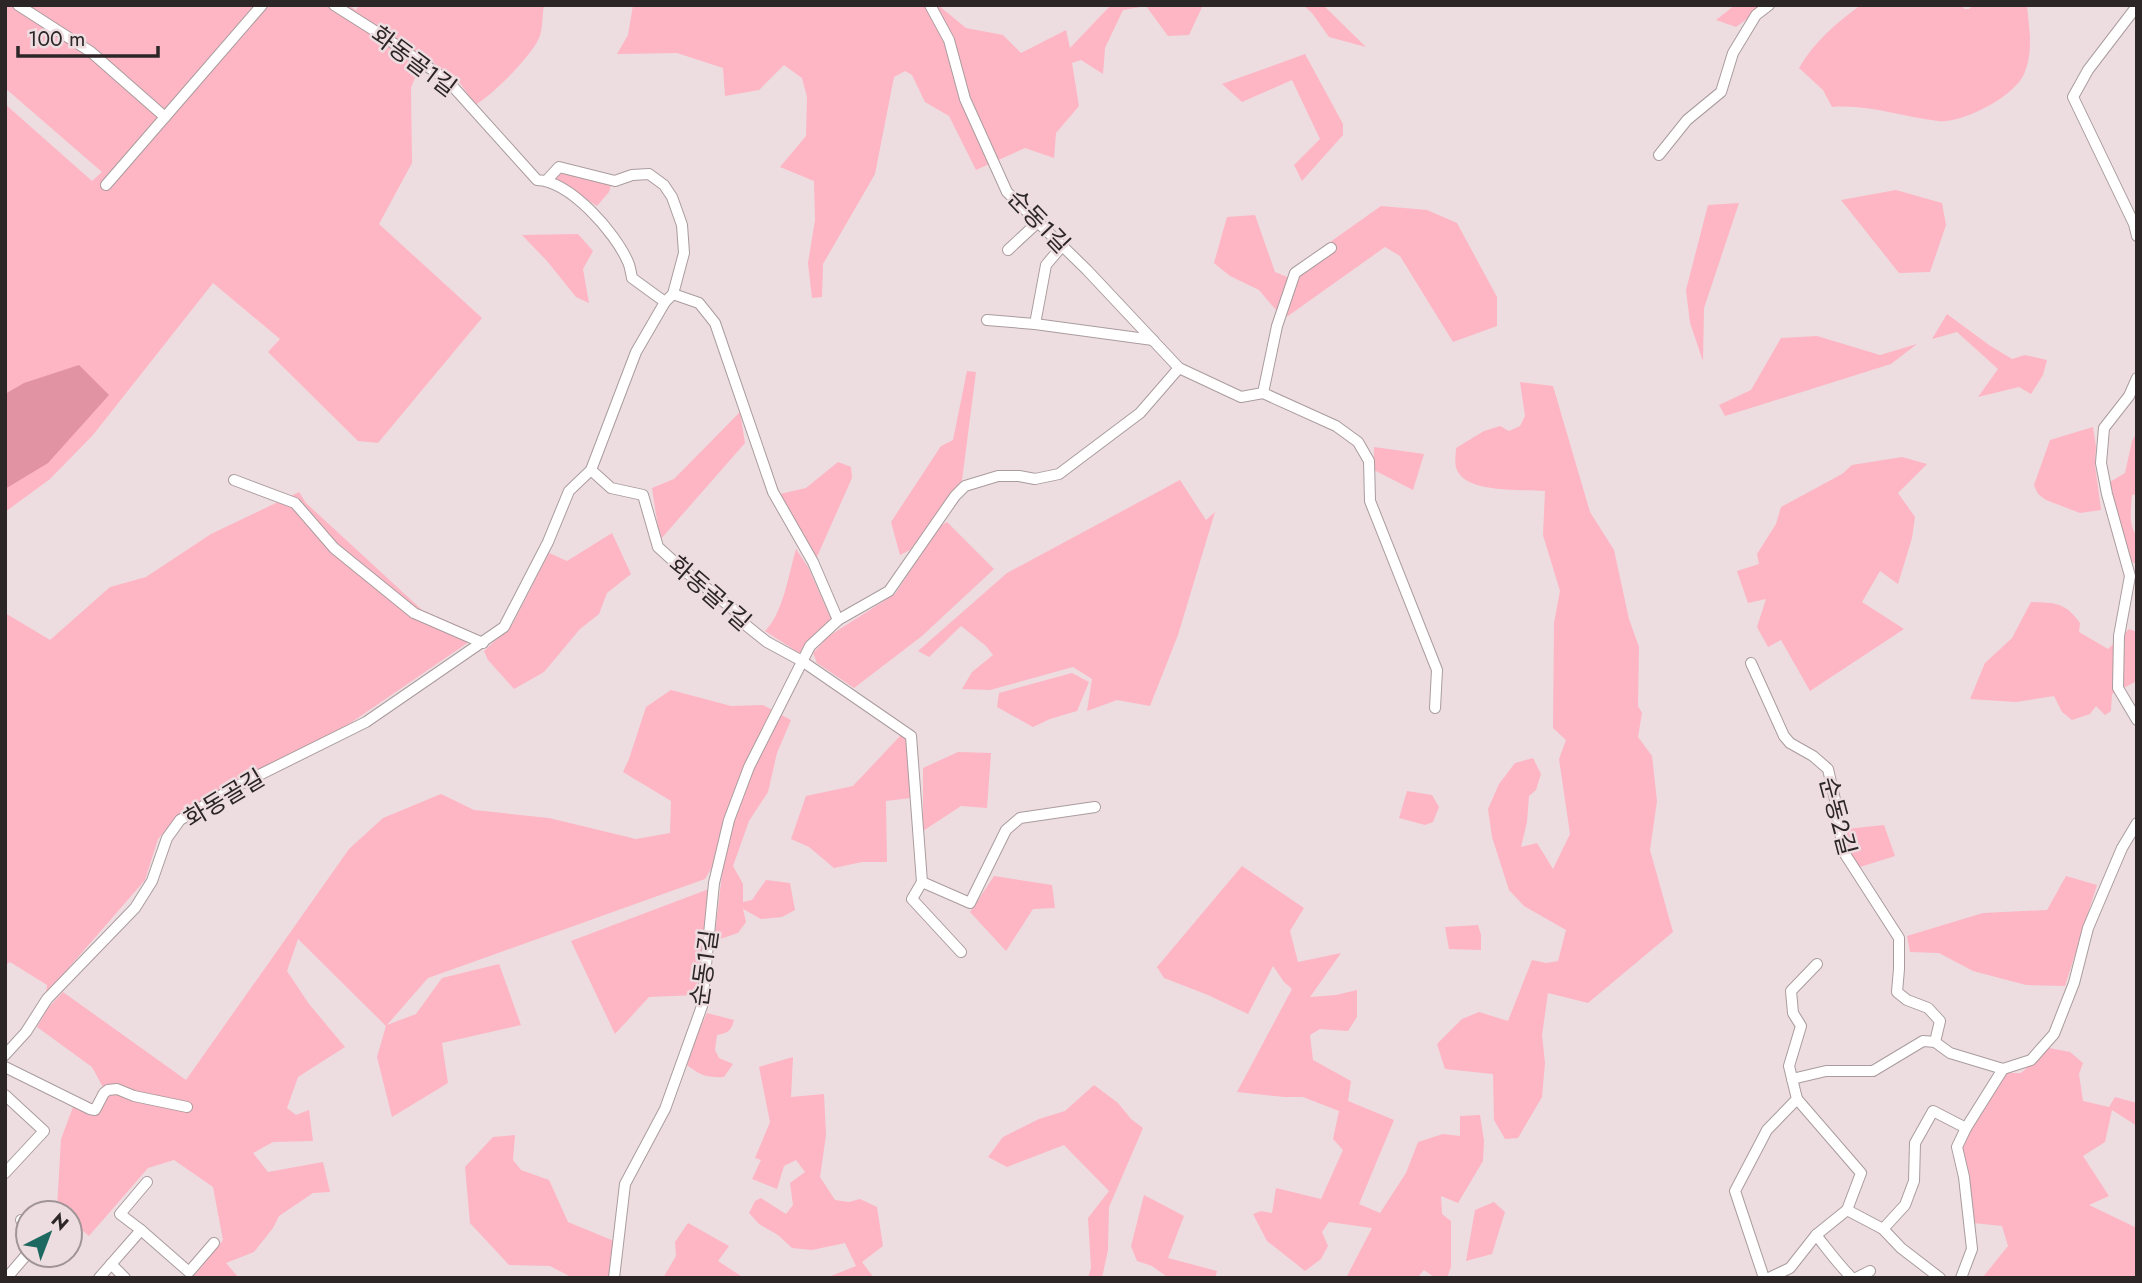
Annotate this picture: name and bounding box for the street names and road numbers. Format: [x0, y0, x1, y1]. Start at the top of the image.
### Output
street label: 화동골1길 [364, 17, 464, 105]
street label: 순동1길 [1000, 181, 1078, 261]
street label: 화동골1길 [661, 547, 759, 639]
street label: 화동골길 [177, 760, 271, 836]
street label: 순동2길 [1811, 773, 1865, 859]
street label: 순동1길 [681, 927, 727, 1009]

